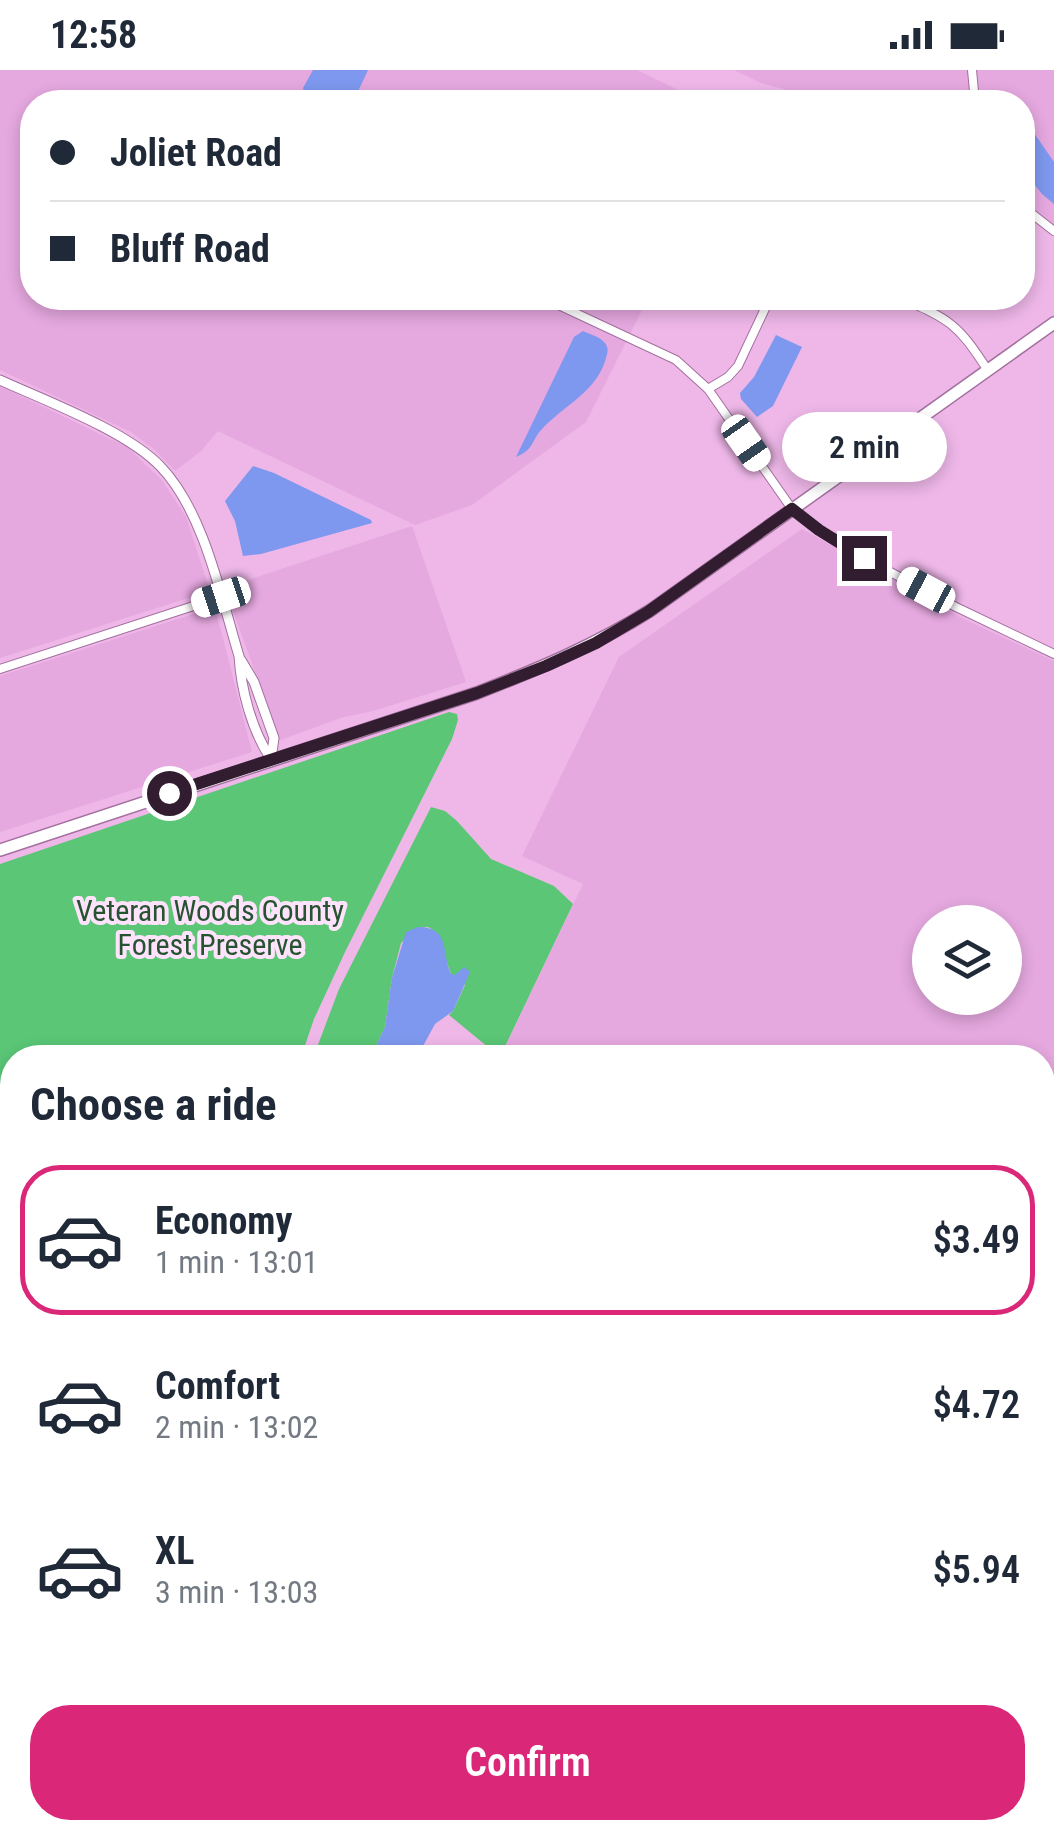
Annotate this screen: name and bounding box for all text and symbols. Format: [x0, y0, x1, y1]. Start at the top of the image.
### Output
text: 12:58 [50, 13, 137, 57]
text: Joliet Road [110, 131, 282, 175]
text: Bluff Road [110, 227, 270, 271]
car [717, 410, 775, 476]
callout: 2 min [782, 413, 946, 483]
text: 2 min [829, 428, 900, 466]
route end [842, 536, 887, 581]
car [892, 563, 960, 617]
car [188, 573, 254, 621]
route start [147, 771, 192, 816]
park label: Veteran Woods County Forest Preserve [76, 893, 344, 962]
map controls [912, 905, 1022, 1015]
button: layers [912, 905, 1022, 1015]
text: Choose a ride [30, 1078, 277, 1131]
icon: car [35, 1195, 125, 1285]
text: Economy [155, 1199, 292, 1243]
text: $3.49 [933, 1218, 1020, 1262]
text: 1 min · 13:01 [155, 1243, 318, 1281]
icon: car [35, 1360, 125, 1450]
text: Comfort [155, 1364, 280, 1408]
text: $4.72 [933, 1383, 1020, 1427]
text: 2 min · 13:02 [155, 1408, 318, 1446]
icon: car [35, 1525, 125, 1615]
text: XL [155, 1529, 194, 1573]
text: $5.94 [933, 1548, 1020, 1592]
text: 3 min · 13:03 [155, 1573, 318, 1611]
button: Confirm [30, 1705, 1025, 1820]

